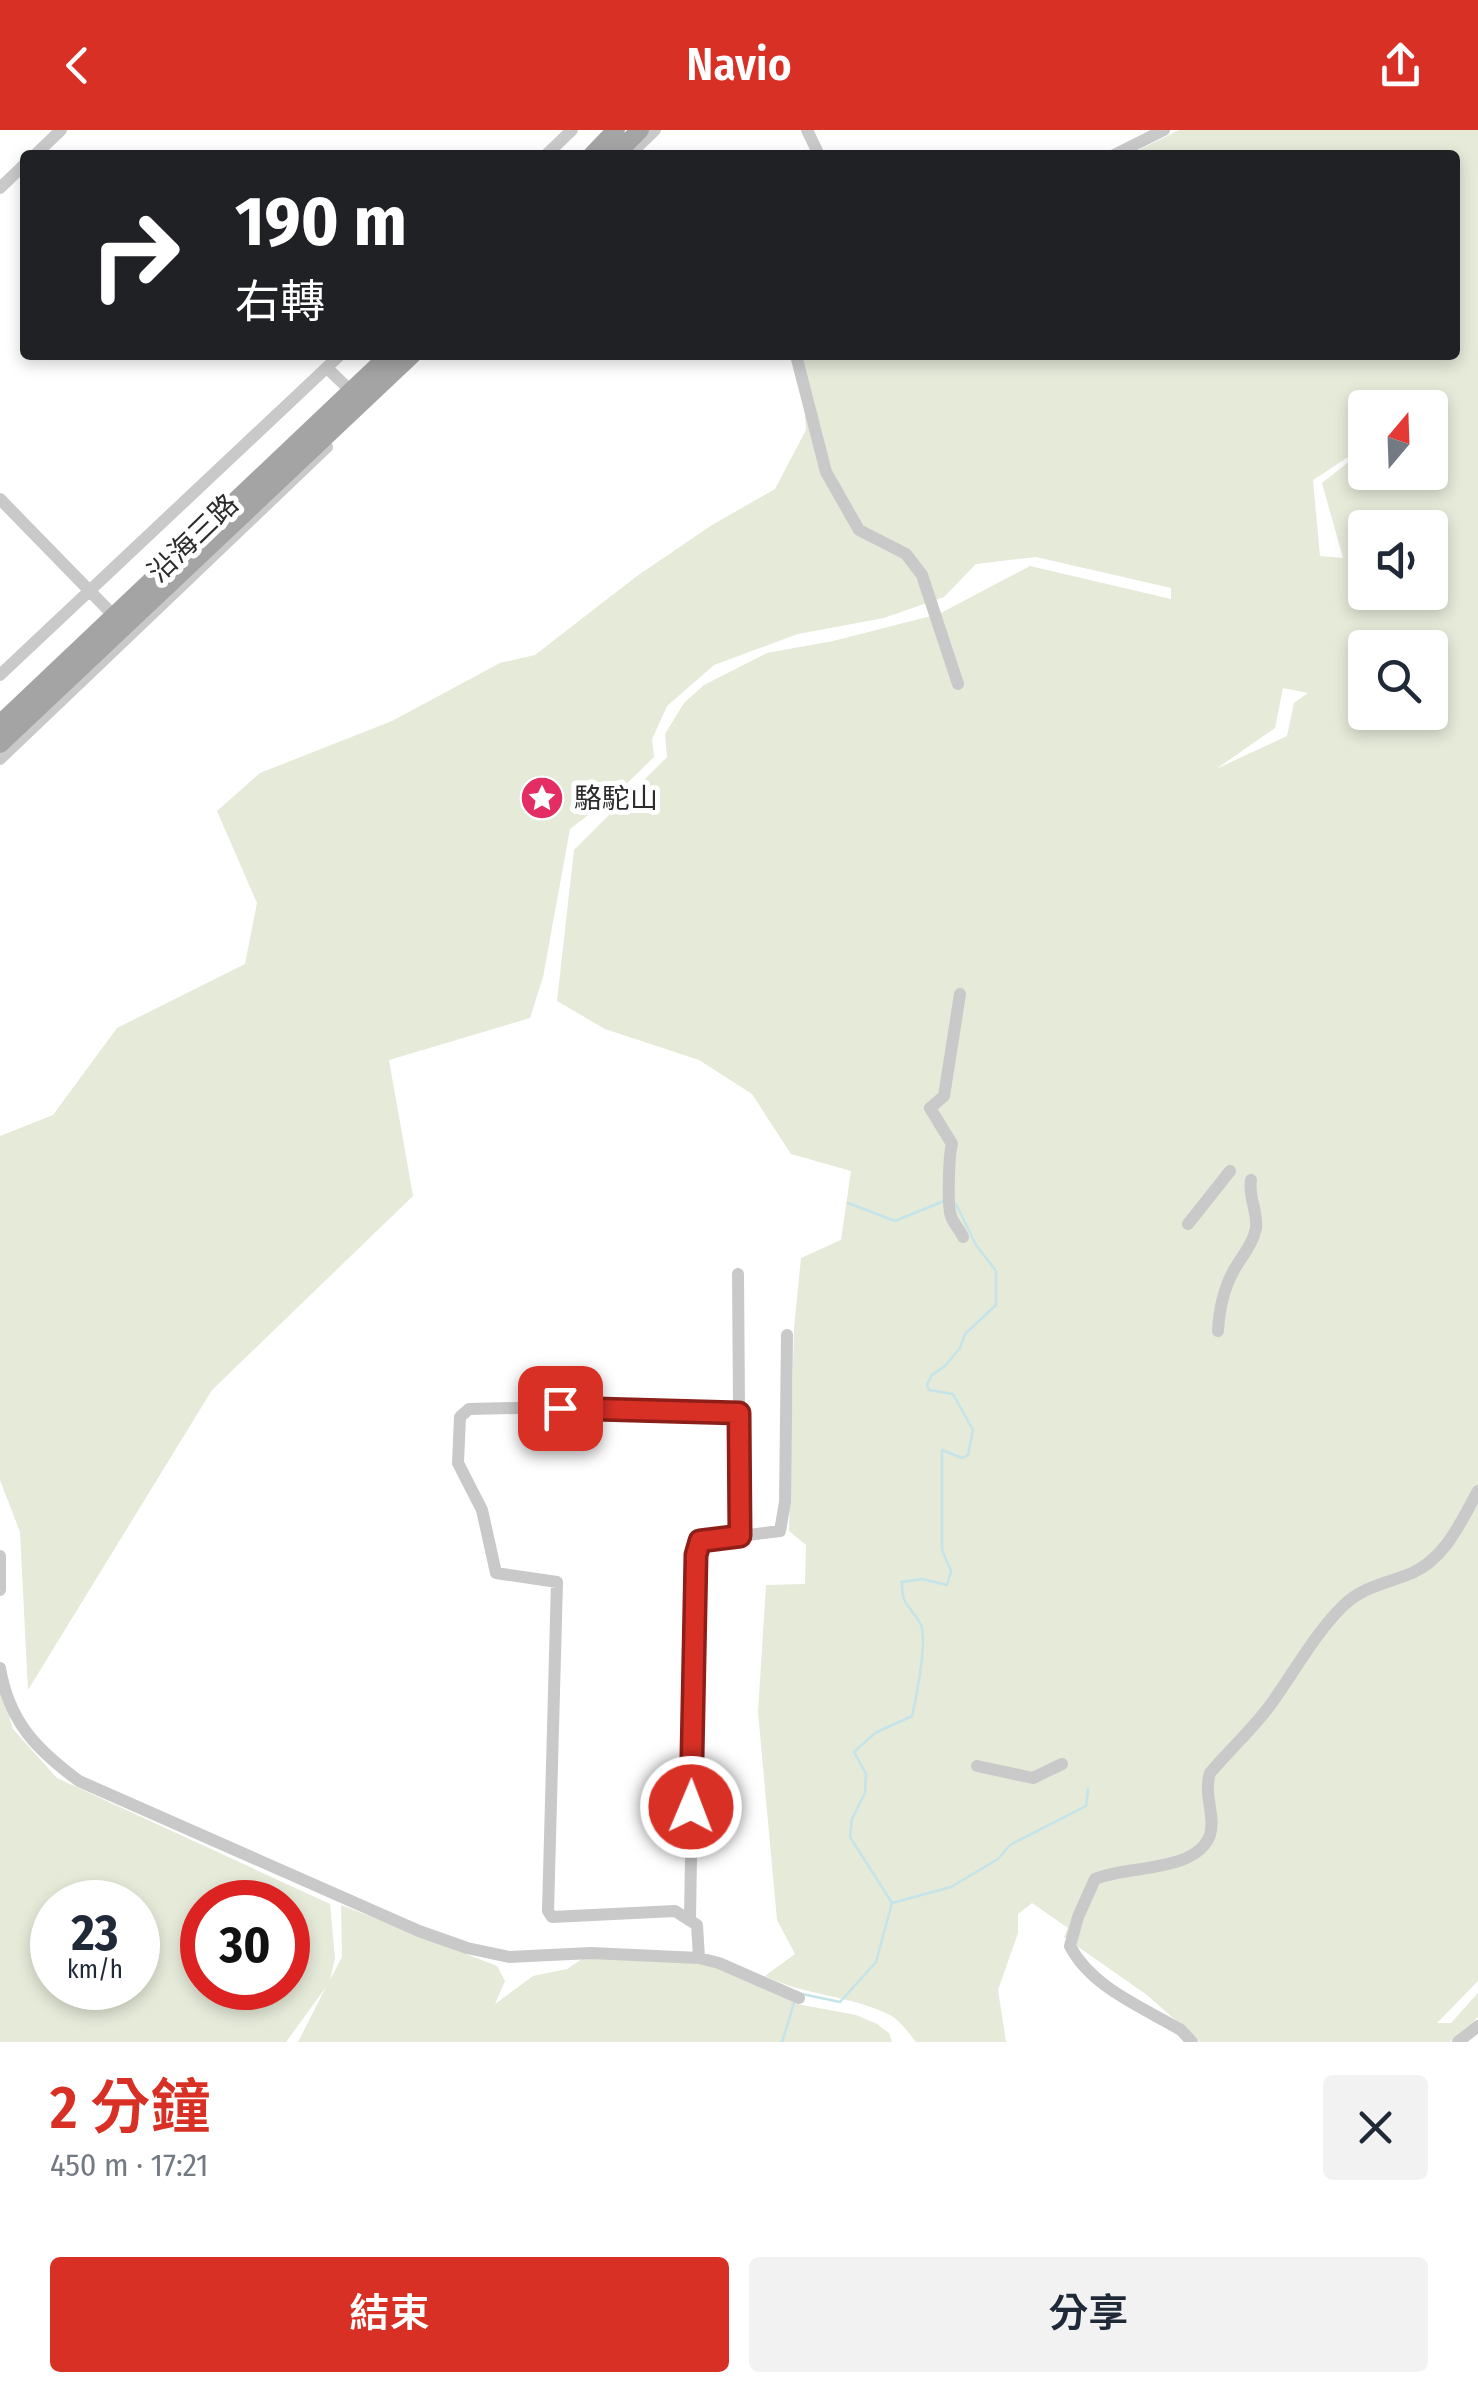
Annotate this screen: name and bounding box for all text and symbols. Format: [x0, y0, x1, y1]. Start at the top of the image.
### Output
icon: back [50, 38, 105, 93]
text: Navio [686, 38, 792, 92]
icon: share [1373, 38, 1428, 93]
text: 190 m [235, 180, 407, 264]
icon: right [70, 190, 200, 320]
text: 右轉 [235, 275, 325, 329]
north arrow [1348, 390, 1448, 490]
map controls [1348, 390, 1448, 730]
street label: 沿海三路 [141, 487, 245, 589]
button: sound [1348, 510, 1448, 610]
button: search [1348, 630, 1448, 730]
place icon: 駱駝山 [519, 775, 565, 821]
place label: 駱駝山 [574, 782, 658, 815]
pin [518, 1366, 603, 1451]
icon: arrive [533, 1381, 588, 1436]
position arrow [639, 1755, 743, 1859]
speed limit sign: 30 [180, 1880, 310, 2010]
text: 23 [72, 1903, 118, 1963]
text: km/h [67, 1955, 123, 1985]
text: 2 分鐘 [50, 2072, 210, 2144]
button: close [1323, 2075, 1428, 2180]
text: 450 m · 17:21 [50, 2146, 209, 2184]
button: 結束 [50, 2257, 729, 2372]
button: 分享 [749, 2257, 1428, 2372]

